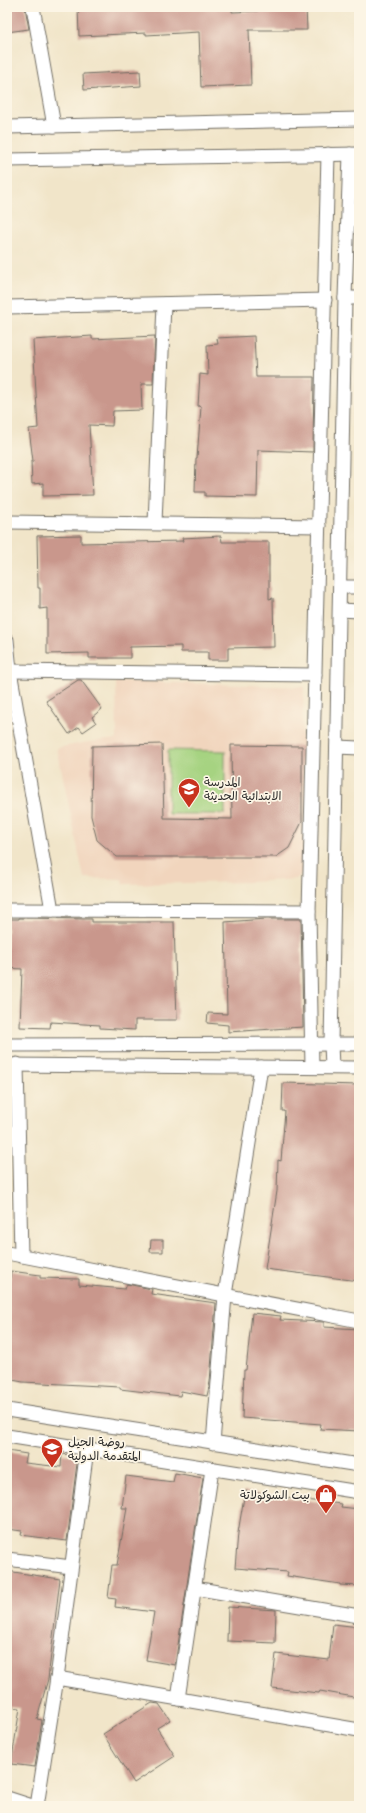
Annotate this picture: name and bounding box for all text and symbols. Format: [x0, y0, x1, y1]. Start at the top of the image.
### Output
place label: المدرسة الابتدائية الحديثة [204, 772, 282, 804]
school or university icon: المدرسة الابتدائية الحديثة [176, 776, 202, 809]
place label: روضة الجيل المتقدمة الدولية [68, 1432, 141, 1464]
school or university icon: روضة الجيل المتقدمة الدولية [39, 1436, 65, 1469]
shop icon: بيت الشوكولاتة [313, 1482, 339, 1515]
place label: بيت الشوكولاتة [240, 1485, 310, 1503]

